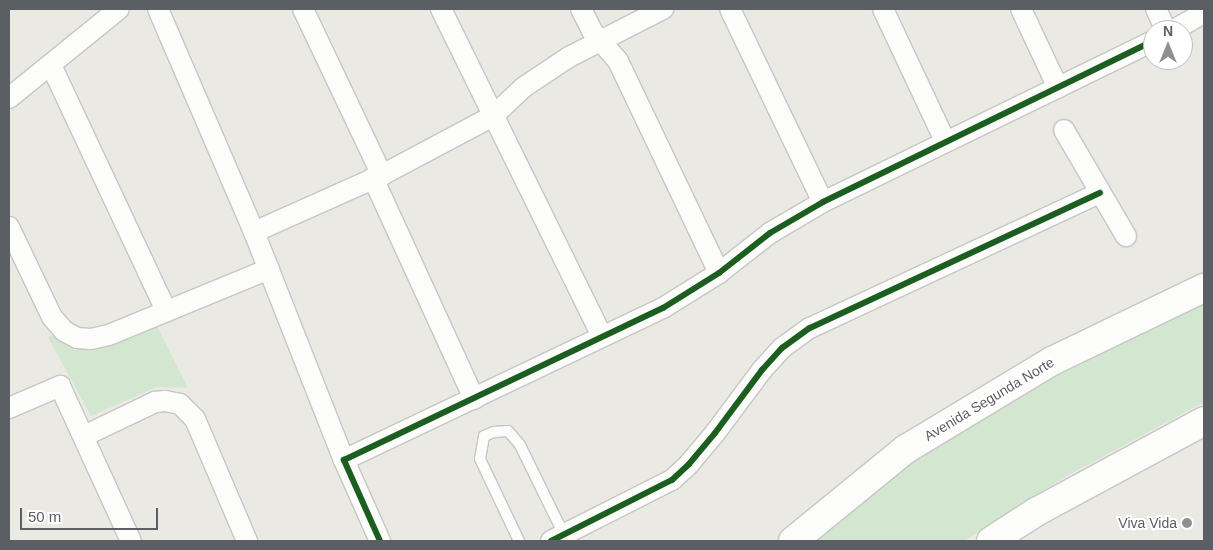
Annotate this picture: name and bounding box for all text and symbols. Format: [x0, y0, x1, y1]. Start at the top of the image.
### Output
north arrow [1143, 20, 1193, 70]
text: N [1163, 23, 1173, 39]
street label: Avenida Segunda Norte [921, 354, 1057, 444]
scale bar [22, 498, 160, 530]
text: 50 m [28, 508, 61, 525]
place label: Viva Vida [1118, 515, 1177, 531]
marker: Viva Vida [1181, 517, 1193, 529]

